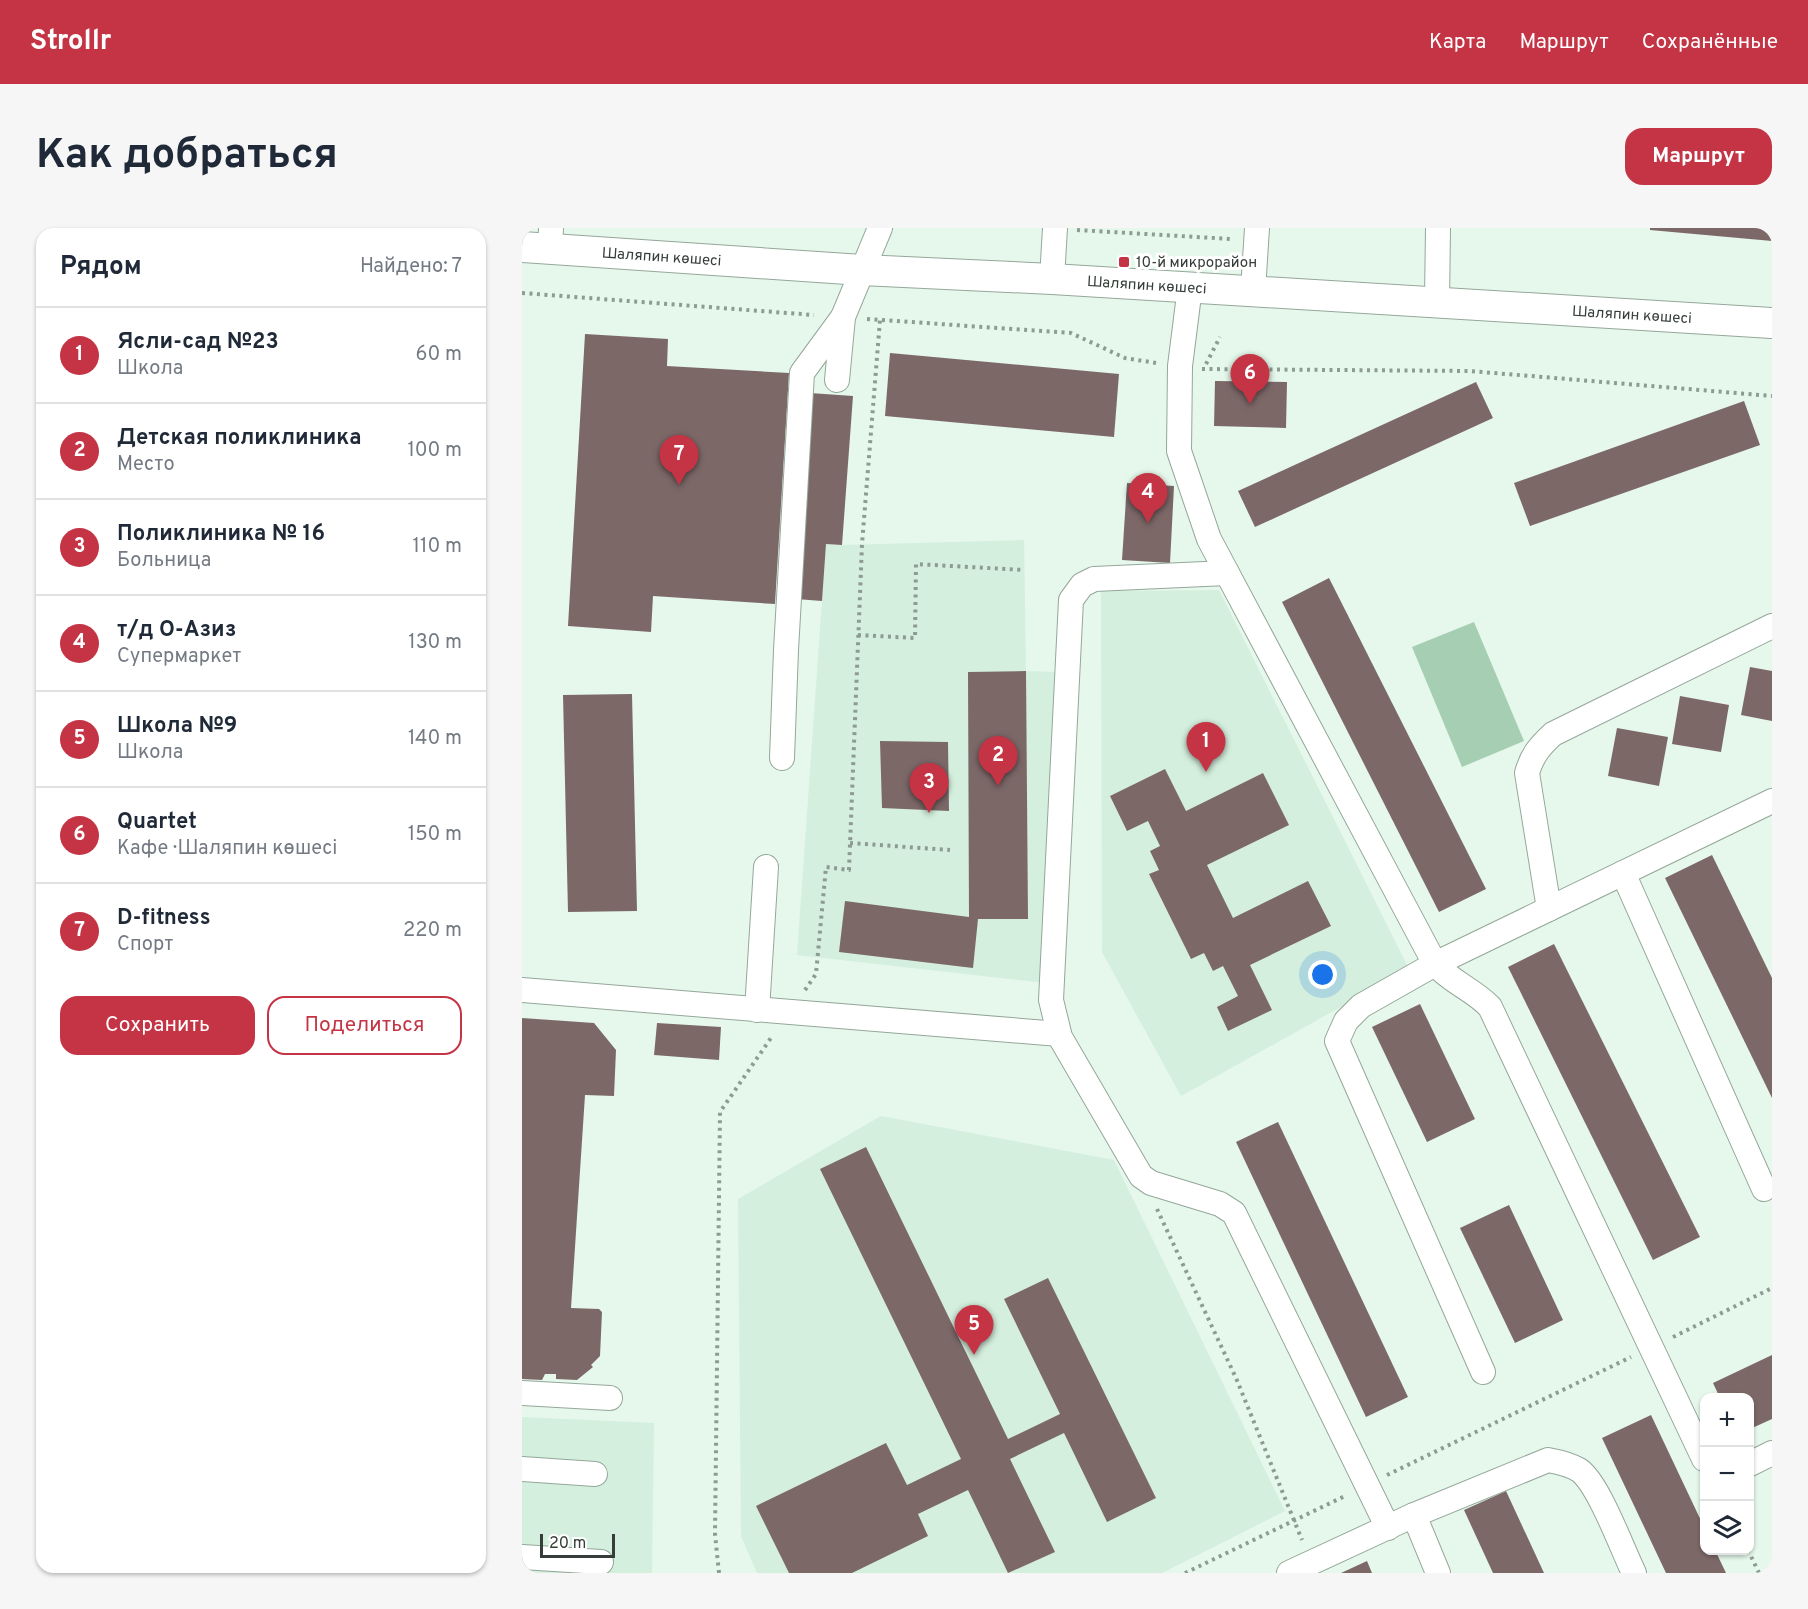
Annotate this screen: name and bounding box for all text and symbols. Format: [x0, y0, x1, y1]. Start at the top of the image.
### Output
text: Strollr [30, 24, 112, 60]
text: Карта [1429, 29, 1486, 56]
text: Маршрут [1519, 29, 1609, 56]
text: Сохранённые [1642, 29, 1778, 56]
button: Маршрут [1625, 128, 1772, 185]
text: Как добраться [36, 130, 338, 183]
street label: Шаляпин көшесі [601, 244, 722, 271]
text: Рядом [60, 251, 142, 284]
text: Найдено: 7 [360, 254, 462, 280]
place label: 10-й микрорайон [1136, 254, 1257, 273]
marker: 10-й микрорайон [1117, 255, 1131, 269]
street label: Шаляпин көшесі [1086, 273, 1207, 299]
street label: Шаляпин көшесі [1571, 303, 1692, 329]
text: Ясли-сад №23 [117, 329, 279, 356]
text: 1 [76, 342, 84, 368]
text: 60 m [416, 342, 462, 368]
pin: 6 [1230, 354, 1270, 404]
text: Школа [117, 356, 183, 382]
text: Детская поликлиника [117, 425, 361, 452]
pin: 7 [660, 436, 698, 485]
text: 2 [73, 438, 86, 464]
text: 100 m [407, 438, 462, 464]
text: Место [117, 452, 175, 478]
pin: 4 [1128, 474, 1168, 523]
text: Поликлиника № 16 [117, 521, 325, 548]
text: 3 [74, 534, 86, 560]
text: 110 m [413, 534, 462, 560]
text: Больница [117, 548, 211, 574]
text: т/д О-Азиз [117, 617, 236, 644]
text: 4 [73, 630, 86, 656]
text: 130 m [408, 630, 462, 656]
text: Супермаркет [117, 644, 241, 670]
text: Школа №9 [117, 713, 237, 740]
pin: 1 [1186, 722, 1226, 772]
text: 5 [73, 726, 86, 752]
text: 140 m [408, 726, 462, 752]
pin: 2 [978, 736, 1018, 786]
text: Школа [117, 740, 183, 766]
pin: 3 [910, 764, 948, 813]
text: Quartet [117, 809, 197, 836]
text: 6 [73, 822, 86, 848]
text: 150 m [408, 822, 462, 848]
text: Кафе · Шаляпин көшесі [117, 836, 337, 862]
text: D-fitness [117, 905, 211, 932]
text: 7 [74, 918, 85, 944]
text: 220 m [403, 918, 462, 944]
text: Спорт [117, 932, 173, 958]
your location [1308, 960, 1337, 989]
button: Сохранить [60, 996, 255, 1055]
button: Поделиться [267, 996, 462, 1055]
pin: 5 [954, 1306, 994, 1355]
map controls [1700, 1393, 1754, 1555]
button: + [1700, 1393, 1754, 1447]
button: − [1700, 1447, 1754, 1501]
button: layers [1700, 1501, 1754, 1555]
scale bar [540, 1531, 615, 1558]
text: 20 m [549, 1534, 586, 1554]

